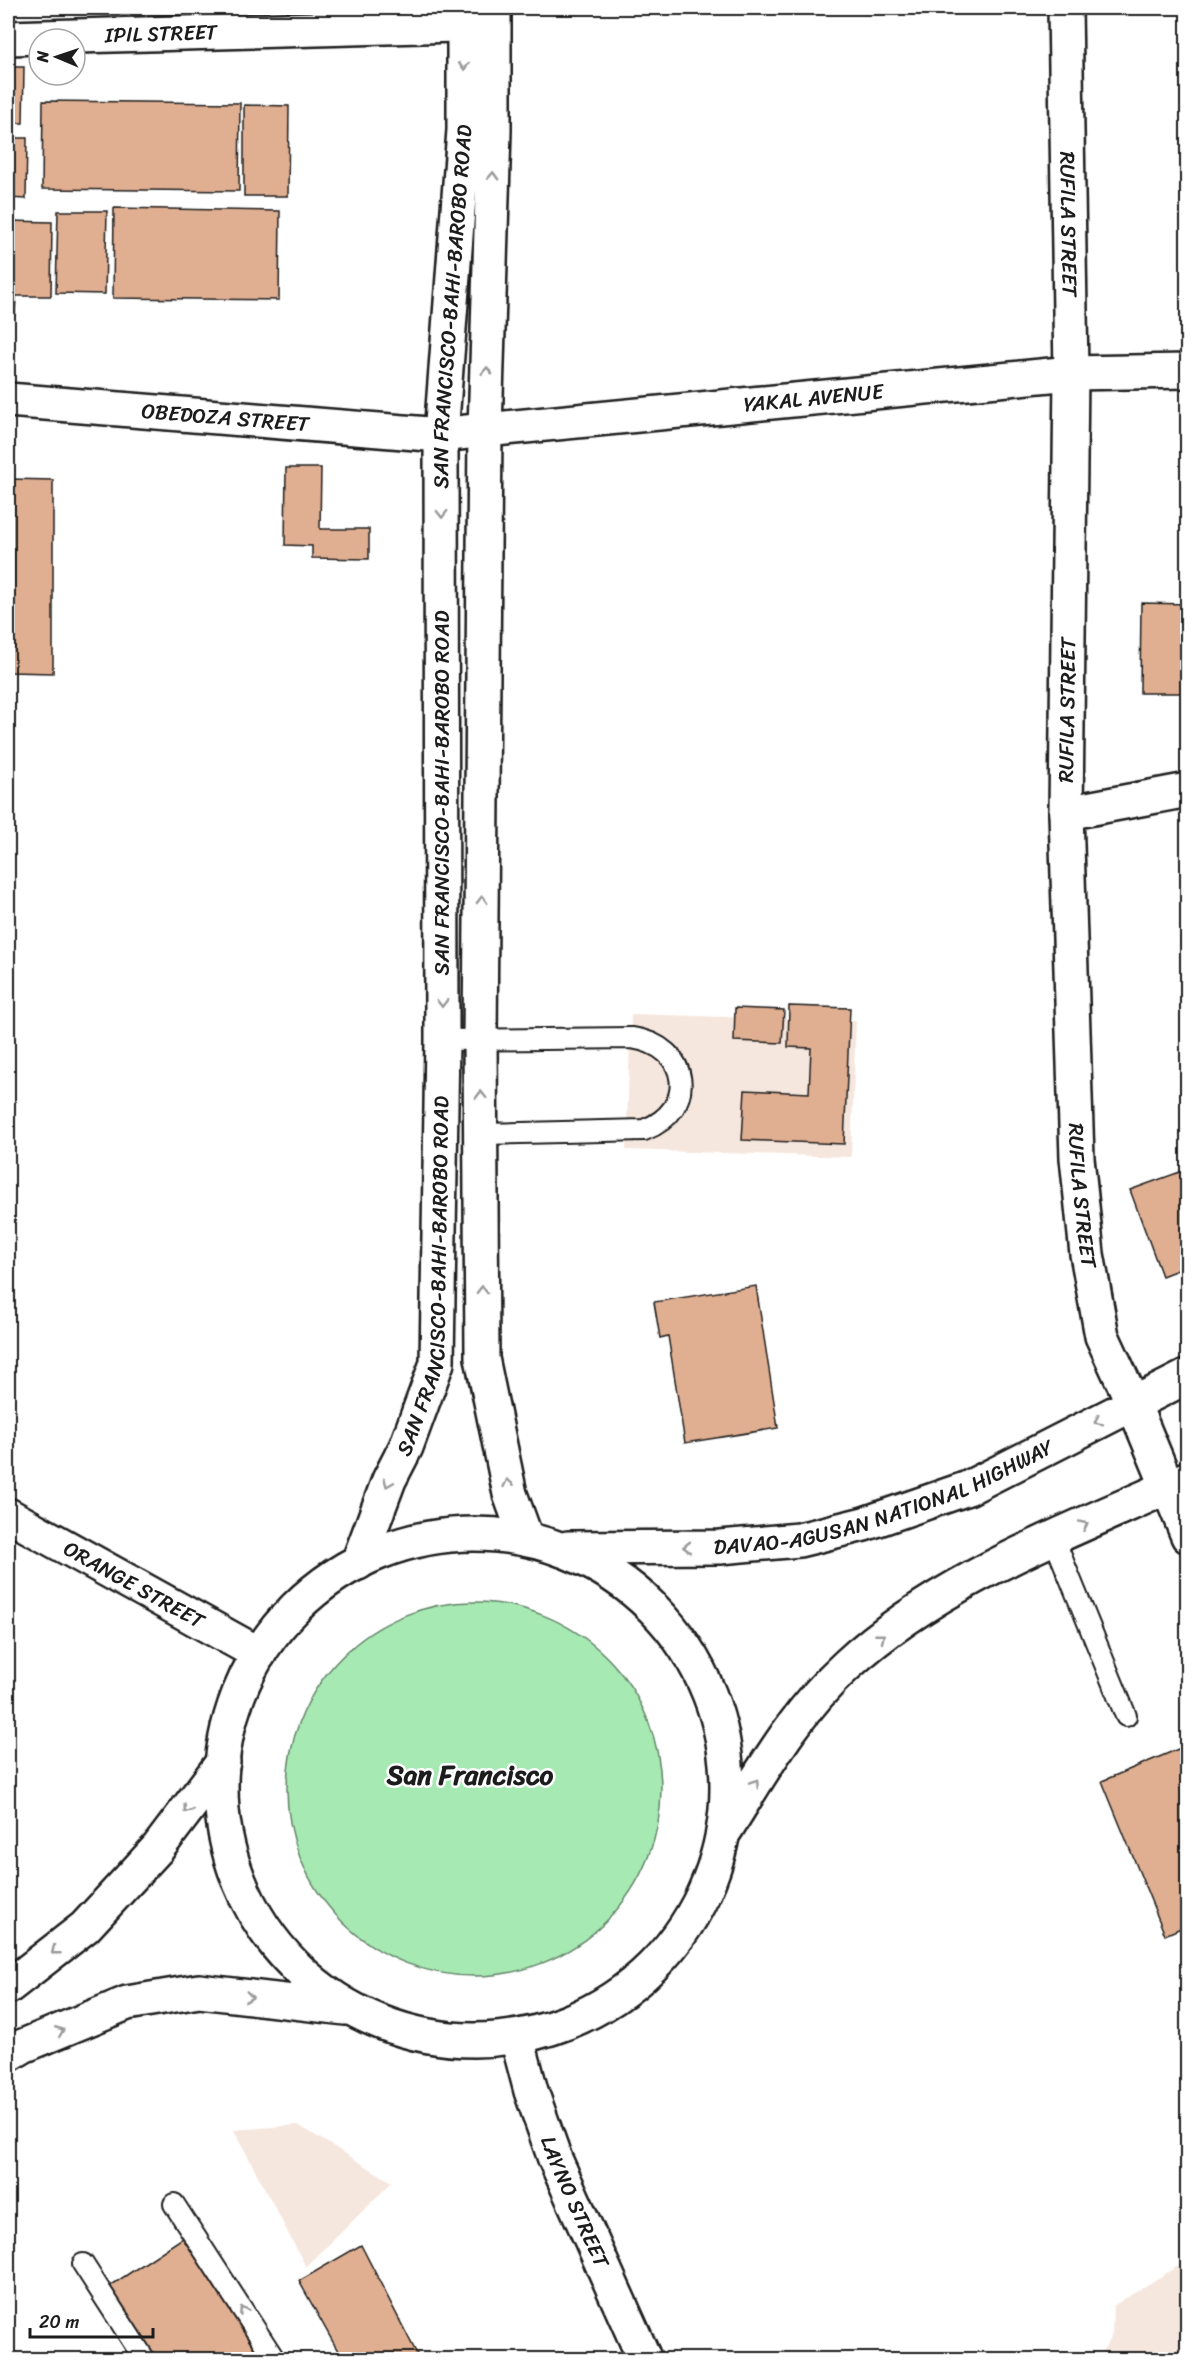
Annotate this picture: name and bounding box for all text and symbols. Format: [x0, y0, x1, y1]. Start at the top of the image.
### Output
street label: IPIL STREET [103, 13, 219, 54]
north arrow [27, 27, 87, 87]
text: N [28, 50, 57, 64]
one-way arrow [458, 61, 470, 70]
street label: SAN FRANCISCO-BAHI-BAROBO ROAD [422, 123, 483, 489]
street label: RUFILA STREET [1048, 151, 1089, 298]
one-way arrow [487, 172, 499, 181]
one-way arrow [481, 367, 493, 376]
street label: YAKAL AVENUE [742, 372, 886, 424]
street label: OBEDOZA STREET [140, 392, 312, 443]
one-way arrow [435, 510, 448, 519]
street label: SAN FRANCISCO-BAHI-BAROBO ROAD [423, 610, 461, 975]
street label: RUFILA STREET [1047, 636, 1087, 783]
one-way arrow [475, 896, 488, 905]
one-way arrow [436, 999, 448, 1008]
one-way arrow [475, 1091, 488, 1100]
street label: SAN FRANCISCO-BAHI-BAROBO ROAD [385, 1095, 460, 1463]
street label: RUFILA STREET [1057, 1123, 1108, 1272]
one-way arrow [476, 1286, 488, 1295]
one-way arrow [1093, 1414, 1104, 1425]
street label: DAVAO-AGUSAN NATIONAL HIGHWAY [714, 1428, 1062, 1566]
one-way arrow [383, 1476, 395, 1487]
one-way arrow [502, 1478, 515, 1488]
one-way arrow [1077, 1521, 1088, 1533]
street label: ORANGE STREET [56, 1530, 213, 1640]
one-way arrow [682, 1541, 691, 1553]
one-way arrow [874, 1633, 885, 1644]
district label: San Francisco [386, 1751, 554, 1799]
one-way arrow [748, 1779, 759, 1790]
one-way arrow [184, 1802, 195, 1813]
one-way arrow [51, 1943, 62, 1954]
one-way arrow [244, 1990, 253, 2003]
one-way arrow [54, 2026, 65, 2038]
street label: LAYNO STREET [529, 2131, 621, 2275]
scale bar [30, 2301, 153, 2339]
text: 20 m [39, 2306, 79, 2338]
one-way arrow [239, 2306, 250, 2317]

